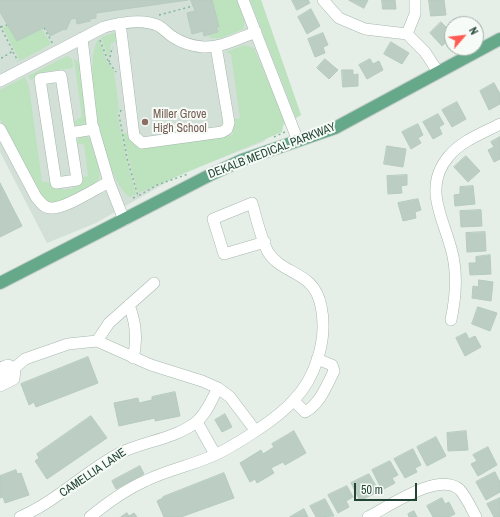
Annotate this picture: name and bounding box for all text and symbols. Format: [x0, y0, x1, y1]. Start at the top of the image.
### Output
north arrow [444, 16, 484, 56]
text: N [466, 25, 481, 37]
place label: Miller Grove High School [153, 108, 207, 136]
marker: Miller Grove High School [140, 117, 150, 127]
street label: DEKALB MEDICAL PARKWAY [206, 120, 338, 182]
street label: CAMELLIA LANE [57, 445, 129, 501]
scale bar [356, 475, 419, 501]
text: 50 m [361, 482, 383, 498]

